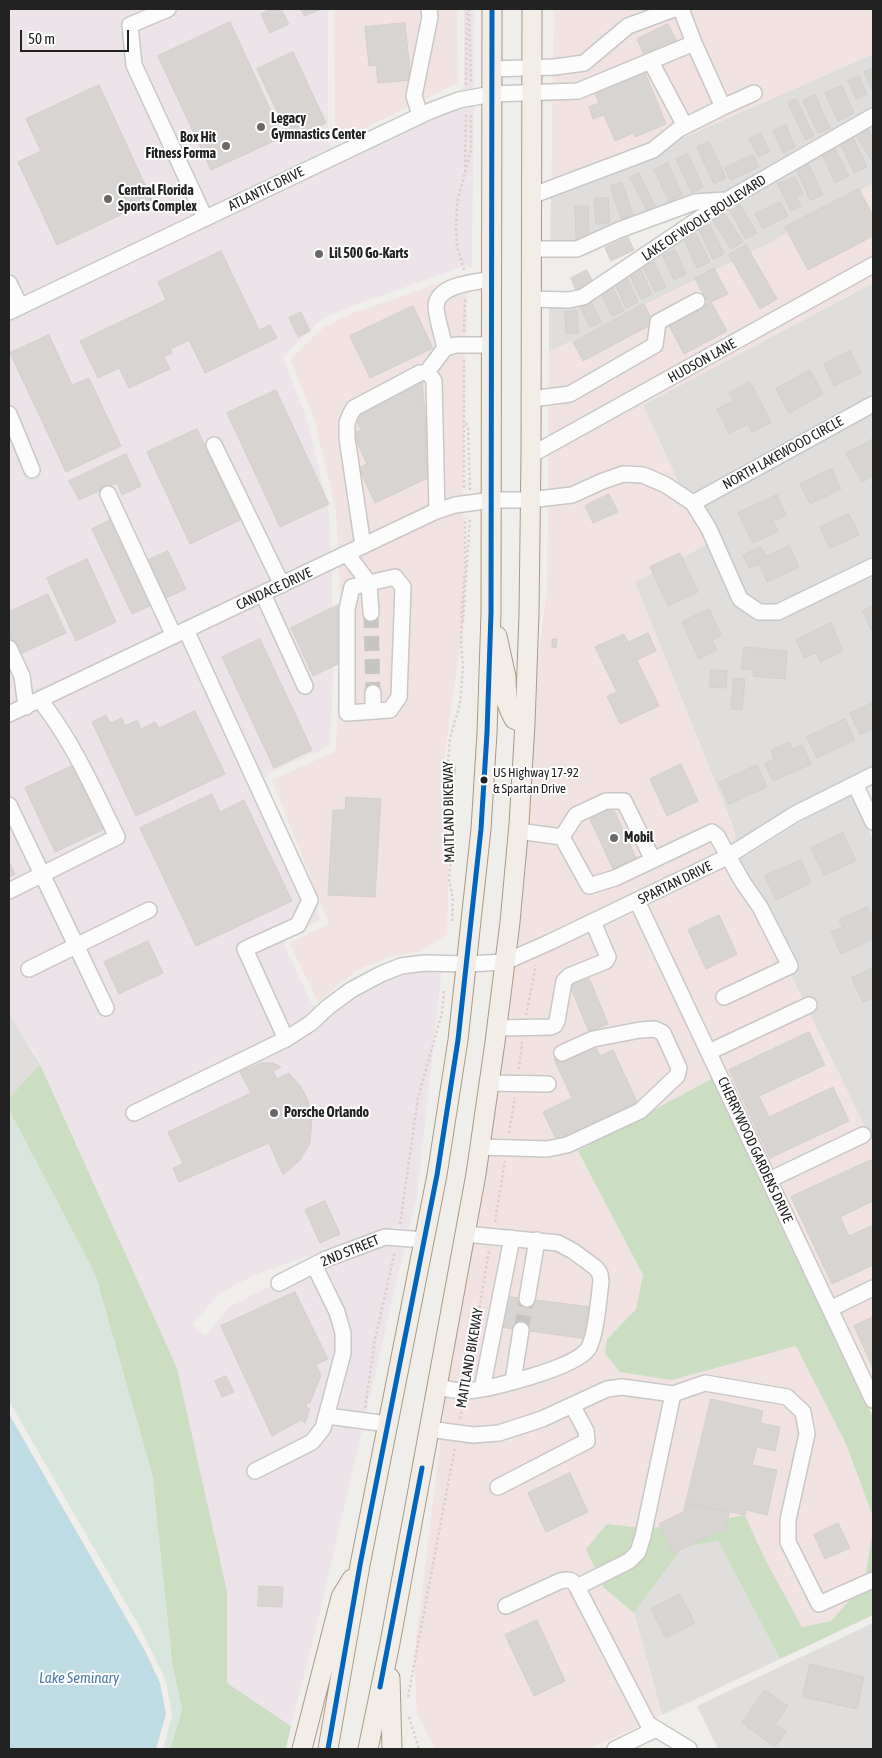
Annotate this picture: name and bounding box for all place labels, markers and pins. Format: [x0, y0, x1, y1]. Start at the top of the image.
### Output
place label: Legacy Gymnastics Center [271, 111, 366, 144]
marker: Legacy Gymnastics Center [255, 121, 267, 133]
place label: Box Hit Fitness Forma [145, 130, 216, 162]
marker: Box Hit Fitness Forma [220, 140, 232, 152]
place label: Central Florida Sports Complex [118, 183, 197, 216]
marker: Central Florida Sports Complex [102, 193, 114, 205]
place label: Lil 500 Go-Karts [329, 246, 408, 262]
marker: Lil 500 Go-Karts [313, 248, 325, 260]
place label: US Highway 17-92 & Spartan Drive [493, 765, 579, 796]
marker: US Highway 17-92 & Spartan Drive [479, 775, 489, 785]
place label: Mobil [624, 830, 654, 846]
marker: Mobil [608, 832, 620, 844]
place label: Porsche Orlando [284, 1105, 369, 1121]
marker: Porsche Orlando [268, 1107, 280, 1119]

